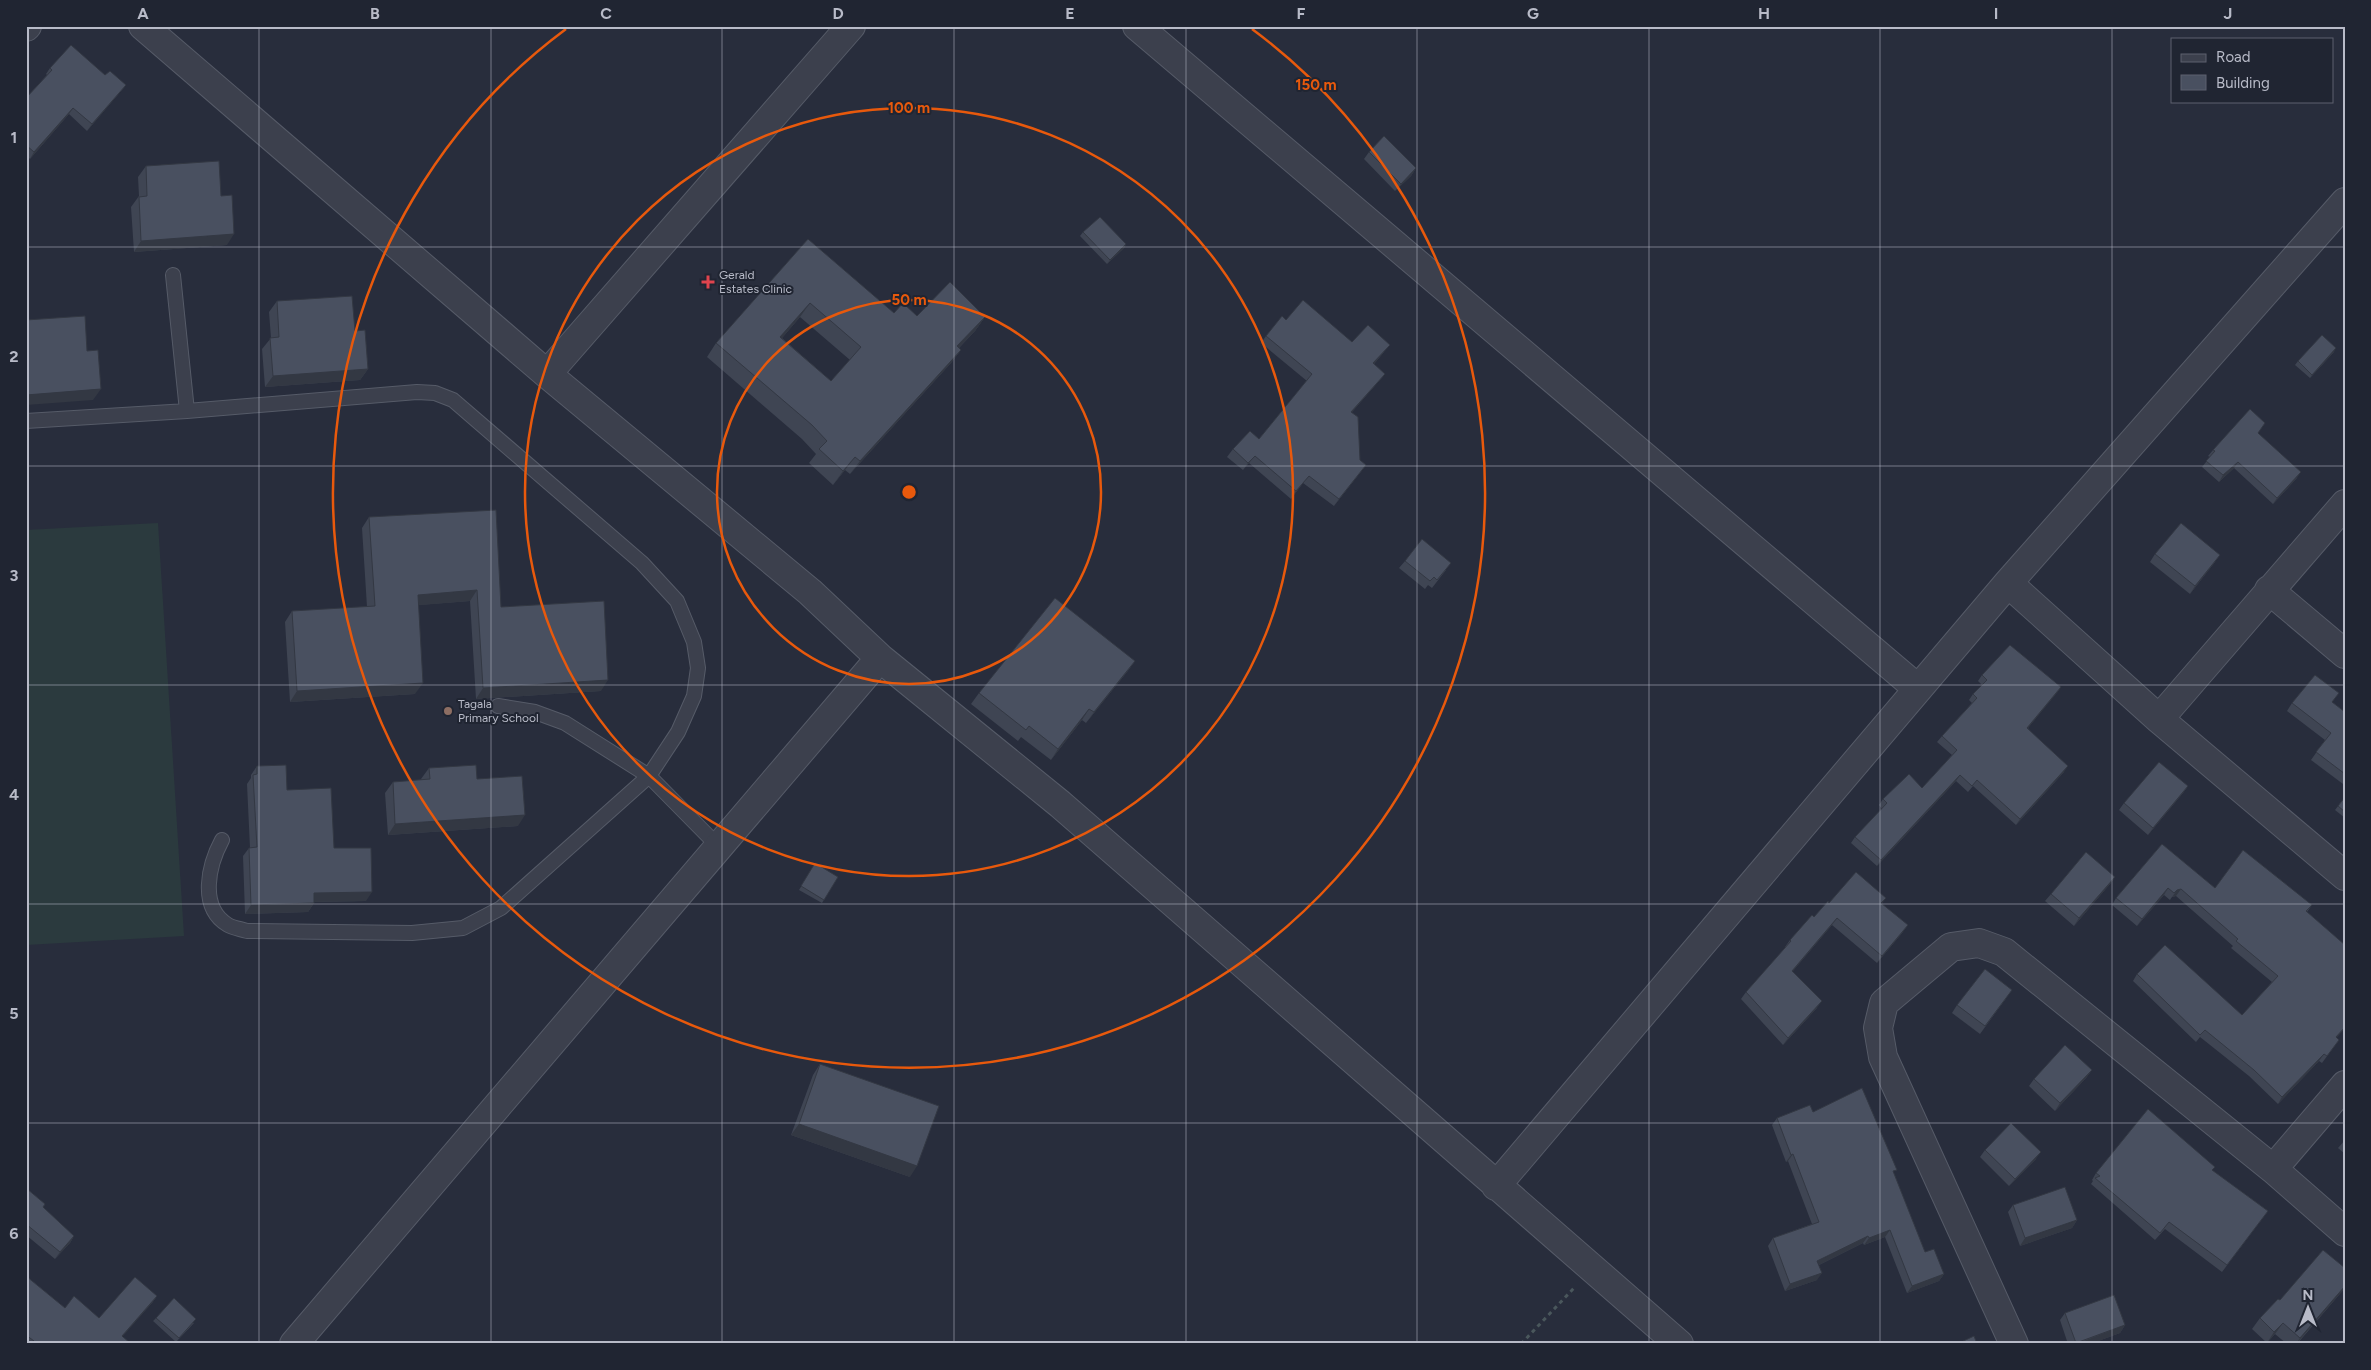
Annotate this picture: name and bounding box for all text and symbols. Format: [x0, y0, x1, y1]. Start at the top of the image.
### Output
text: A [137, 4, 149, 23]
text: B [370, 4, 380, 23]
text: C [600, 4, 612, 23]
text: D [832, 4, 844, 23]
text: E [1065, 4, 1075, 23]
text: F [1297, 4, 1306, 23]
text: G [1527, 4, 1539, 23]
text: H [1758, 4, 1770, 23]
text: I [1994, 4, 1998, 23]
text: J [2224, 4, 2232, 23]
legend [2171, 38, 2334, 102]
text: Road [2216, 48, 2251, 66]
text: Building [2216, 74, 2270, 92]
text: 150 m [1295, 76, 1337, 94]
text: 100 m [888, 99, 930, 117]
text: 1 [11, 128, 17, 147]
place label: Gerald Estates Clinic [719, 268, 792, 296]
marker: Gerald Estates Clinic [701, 275, 715, 289]
text: 50 m [891, 291, 927, 309]
text: 2 [9, 347, 19, 366]
centre of rings [900, 483, 918, 501]
text: 3 [10, 566, 19, 585]
place label: Tagala Primary School [458, 697, 539, 725]
marker: Tagala Primary School [442, 705, 454, 717]
text: 4 [9, 785, 19, 804]
text: 5 [9, 1004, 19, 1023]
text: 6 [9, 1224, 19, 1243]
north arrow [2284, 1282, 2334, 1332]
text: N [2303, 1287, 2313, 1304]

